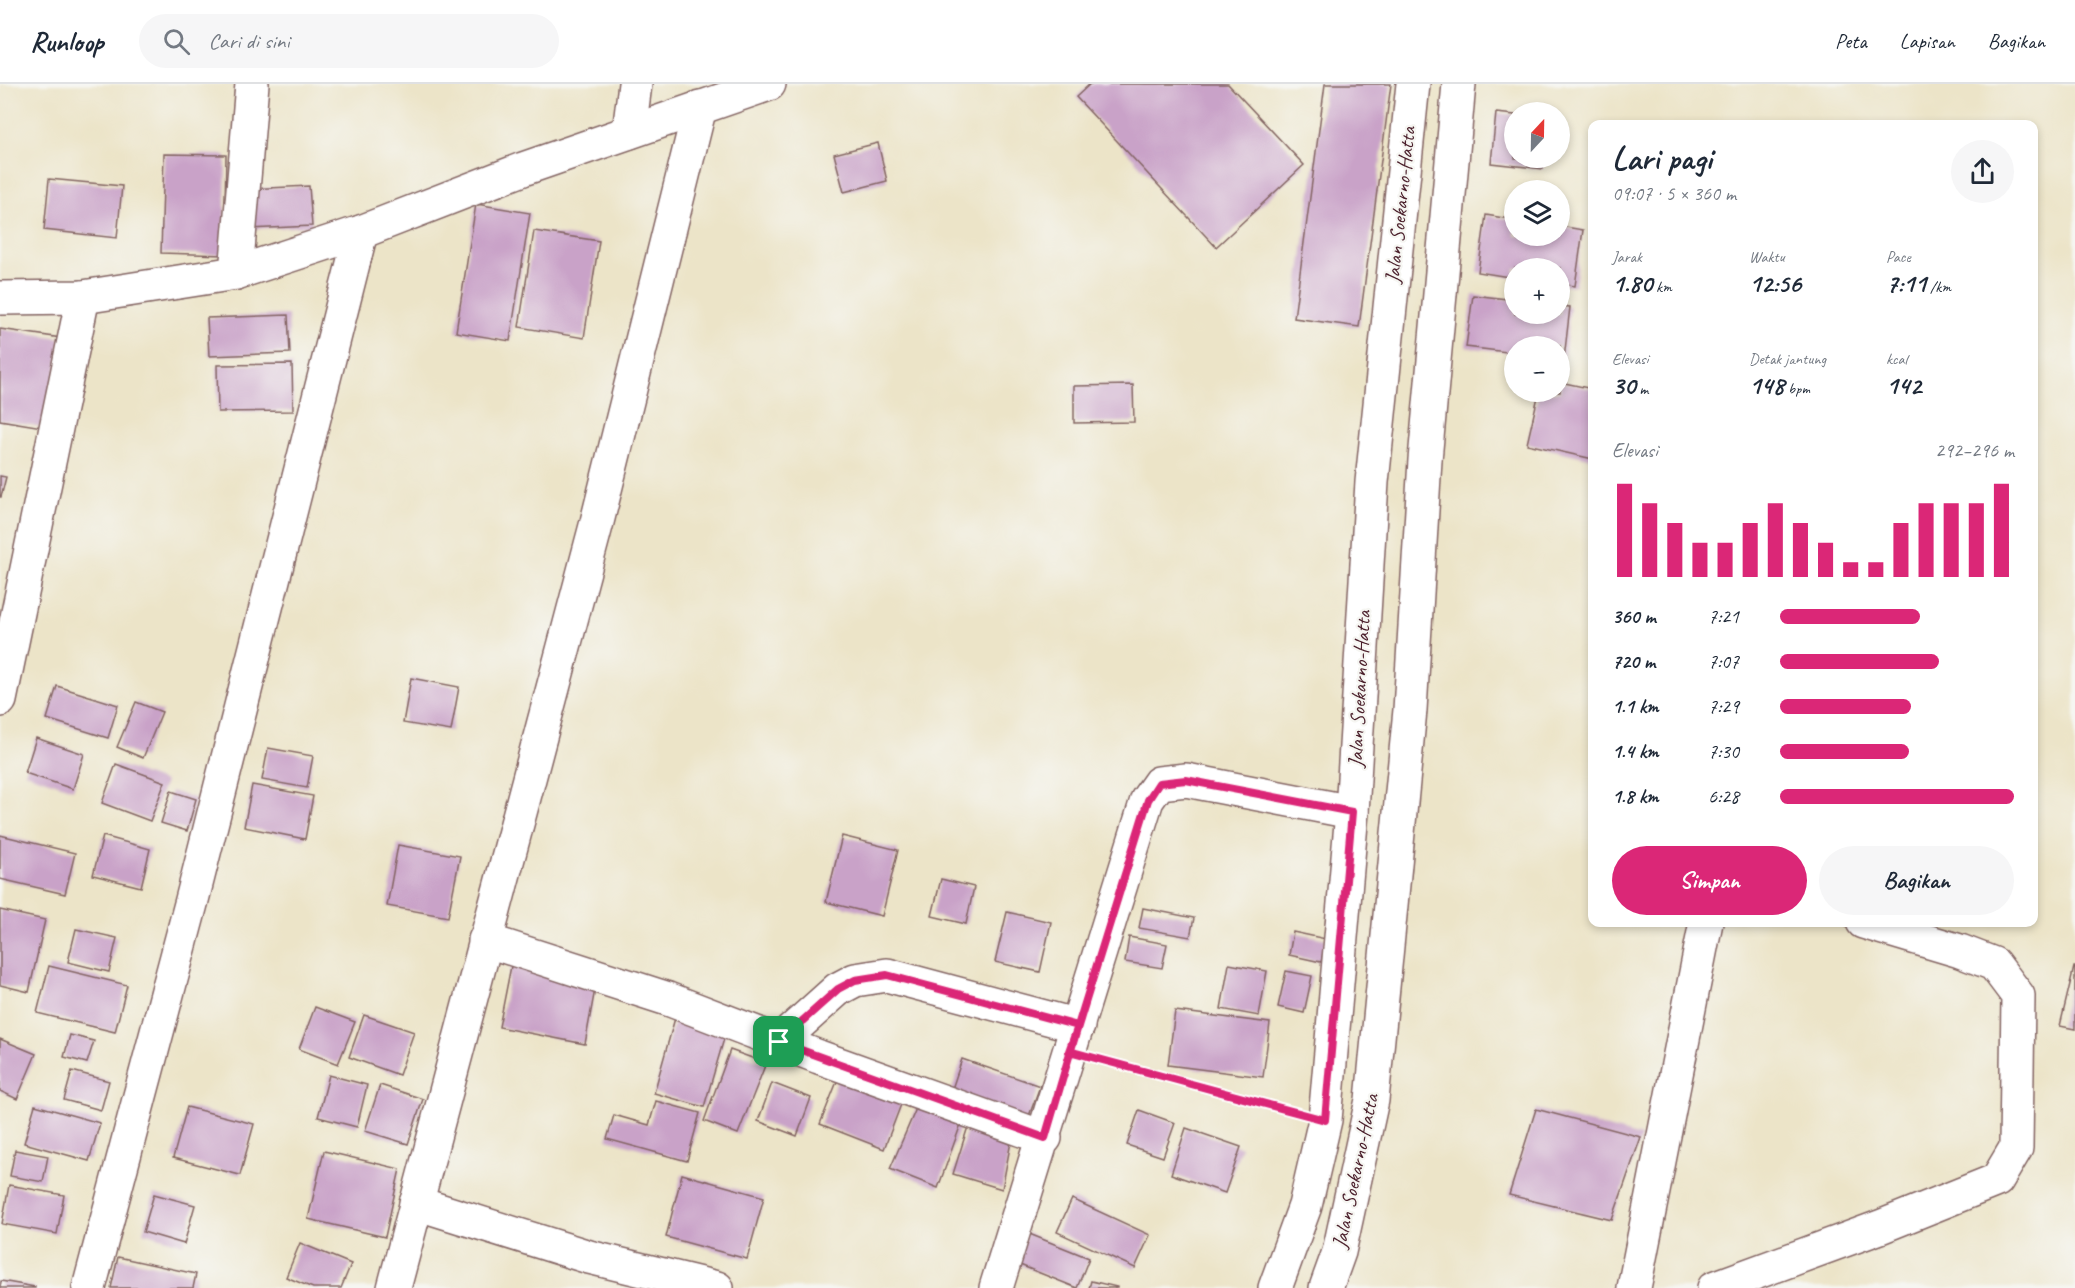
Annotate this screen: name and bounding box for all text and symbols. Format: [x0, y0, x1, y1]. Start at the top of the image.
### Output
search box [139, 14, 559, 68]
text: Runloop [30, 24, 103, 59]
icon: search [160, 25, 193, 58]
text: Cari di sini [208, 27, 290, 55]
text: Peta [1835, 28, 1867, 54]
text: Lapisan [1900, 28, 1955, 54]
text: Bagikan [1988, 28, 2045, 54]
north arrow [1504, 102, 1570, 168]
map controls [1504, 102, 1570, 402]
street label: Jalan Soekarno-Hatta [1379, 124, 1421, 285]
text: Lari pagi [1612, 137, 1712, 179]
button: share [1951, 140, 2014, 203]
button: layers [1504, 180, 1570, 246]
text: 09:07 · 5 × 360 m [1612, 181, 1736, 206]
text: Jarak [1612, 247, 1642, 267]
text: Waktu [1749, 247, 1785, 267]
text: Pace [1886, 247, 1911, 267]
button: + [1504, 258, 1570, 324]
text: 1.80 [1612, 267, 1652, 300]
text: 12:56 [1749, 267, 1801, 300]
text: 7:11 [1886, 267, 1926, 300]
text: km [1652, 277, 1672, 297]
text: /km [1926, 277, 1951, 297]
button: − [1504, 336, 1570, 402]
text: Elevasi [1612, 349, 1649, 369]
text: Detak jantung [1749, 349, 1826, 369]
text: kcal [1886, 349, 1907, 369]
text: 30 [1612, 369, 1635, 402]
text: 148 [1749, 369, 1784, 402]
text: 142 [1886, 369, 1921, 402]
text: m [1635, 379, 1648, 399]
text: bpm [1784, 379, 1810, 399]
text: Elevasi [1612, 438, 1658, 463]
text: 292–296 m [1935, 438, 2014, 463]
text: 360 m [1612, 604, 1656, 629]
text: 7:21 [1708, 604, 1739, 629]
street label: Jalan Soekarno-Hatta [1342, 608, 1376, 769]
text: 720 m [1612, 649, 1655, 674]
text: 7:07 [1708, 649, 1739, 674]
text: 1.1 km [1612, 694, 1659, 719]
text: 7:29 [1708, 694, 1739, 719]
text: 1.4 km [1612, 739, 1659, 764]
text: 7:30 [1708, 739, 1739, 764]
text: 1.8 km [1612, 784, 1659, 809]
text: 6:28 [1708, 784, 1739, 809]
button: Simpan [1612, 846, 1807, 915]
button: Bagikan [1819, 846, 2014, 915]
pin [753, 1016, 804, 1067]
icon: arrive [762, 1025, 795, 1058]
street label: Jalan Soekarno-Hatta [1326, 1090, 1384, 1251]

